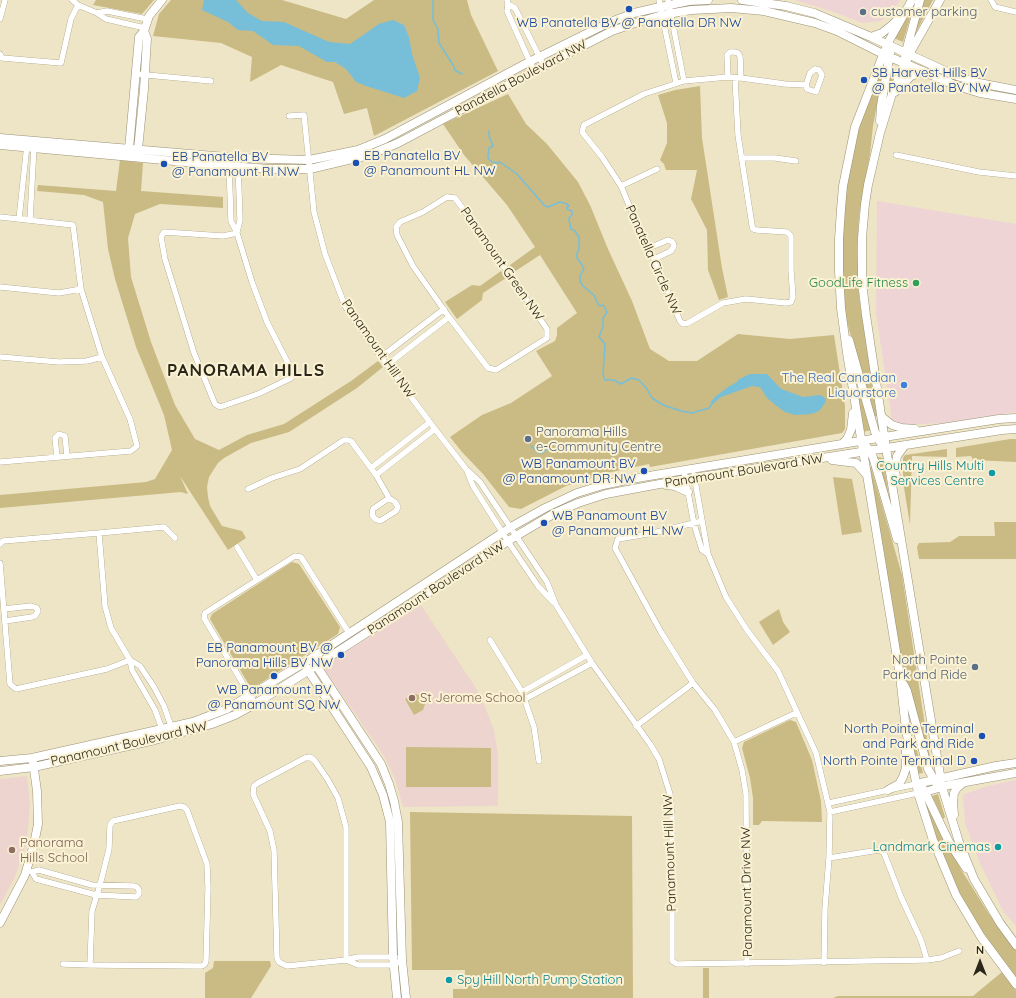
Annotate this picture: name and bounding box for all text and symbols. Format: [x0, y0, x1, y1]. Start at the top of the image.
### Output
marker: WB Panatella BV @ Panatella DR NW [624, 4, 634, 14]
place label: customer parking [871, 4, 977, 20]
marker: customer parking [858, 7, 868, 17]
place label: WB Panatella BV @ Panatella DR NW [516, 15, 742, 31]
street label: Panatella Boulevard NW [453, 37, 589, 119]
place label: SB Harvest Hills BV @ Panatella BV NW [872, 65, 991, 96]
marker: SB Harvest Hills BV @ Panatella BV NW [859, 75, 869, 85]
place label: EB Panatella BV @ Panamount HL NW [364, 148, 496, 179]
place label: EB Panatella BV @ Panamount RI NW [172, 149, 299, 180]
marker: EB Panatella BV @ Panamount HL NW [351, 158, 361, 168]
marker: EB Panatella BV @ Panamount RI NW [159, 159, 169, 169]
street label: Panatella Circle NW [622, 203, 684, 317]
street label: Panamount Green NW [457, 204, 547, 324]
place label: GoodLife Fitness [809, 275, 908, 291]
marker: GoodLife Fitness [911, 278, 921, 288]
street label: Panamount Hill NW [338, 297, 418, 401]
district label: PANORAMA HILLS [167, 361, 325, 381]
place label: The Real Canadian Liquorstore [782, 370, 896, 401]
marker: The Real Canadian Liquorstore [899, 380, 909, 390]
place label: Panorama Hills e-Community Centre [536, 424, 661, 455]
marker: Panorama Hills e-Community Centre [523, 434, 533, 444]
street label: Panamount Boulevard NW [664, 451, 824, 491]
place label: WB Panamount BV @ Panamount DR NW [503, 456, 636, 487]
place label: Country Hills Multi Services Centre [876, 458, 984, 489]
marker: WB Panamount BV @ Panamount DR NW [639, 466, 649, 476]
marker: Country Hills Multi Services Centre [987, 468, 997, 478]
place label: WB Panamount BV @ Panamount HL NW [552, 508, 684, 539]
marker: WB Panamount BV @ Panamount HL NW [539, 518, 549, 528]
street label: Panamount Boulevard NW [365, 538, 507, 638]
place label: EB Panamount BV @ Panorama Hills BV NW [196, 640, 333, 671]
marker: EB Panamount BV @ Panorama Hills BV NW [336, 650, 346, 660]
place label: North Pointe Park and Ride [882, 652, 967, 683]
marker: North Pointe Park and Ride [970, 662, 980, 672]
marker: WB Panamount BV @ Panamount SQ NW [269, 671, 279, 681]
place label: WB Panamount BV @ Panamount SQ NW [208, 682, 340, 713]
place label: St Jerome School [420, 690, 525, 706]
marker: St Jerome School [407, 693, 417, 703]
street label: Panamount Boulevard NW [49, 718, 209, 770]
place label: North Pointe Terminal and Park and Ride [844, 721, 974, 752]
marker: North Pointe Terminal and Park and Ride [977, 731, 987, 741]
place label: North Pointe Terminal D [823, 753, 966, 769]
marker: North Pointe Terminal D [969, 756, 979, 766]
street label: Panamount Hill NW [660, 794, 680, 912]
street label: Panamount Drive NW [738, 827, 756, 957]
place label: Panorama Hills School [20, 835, 88, 866]
place label: Landmark Cinemas [873, 839, 990, 855]
marker: Landmark Cinemas [993, 842, 1003, 852]
marker: Panorama Hills School [7, 845, 17, 855]
north arrow [960, 942, 1000, 982]
text: N [976, 943, 984, 957]
place label: Spy Hill North Pump Station [457, 972, 623, 988]
marker: Spy Hill North Pump Station [444, 975, 454, 985]

